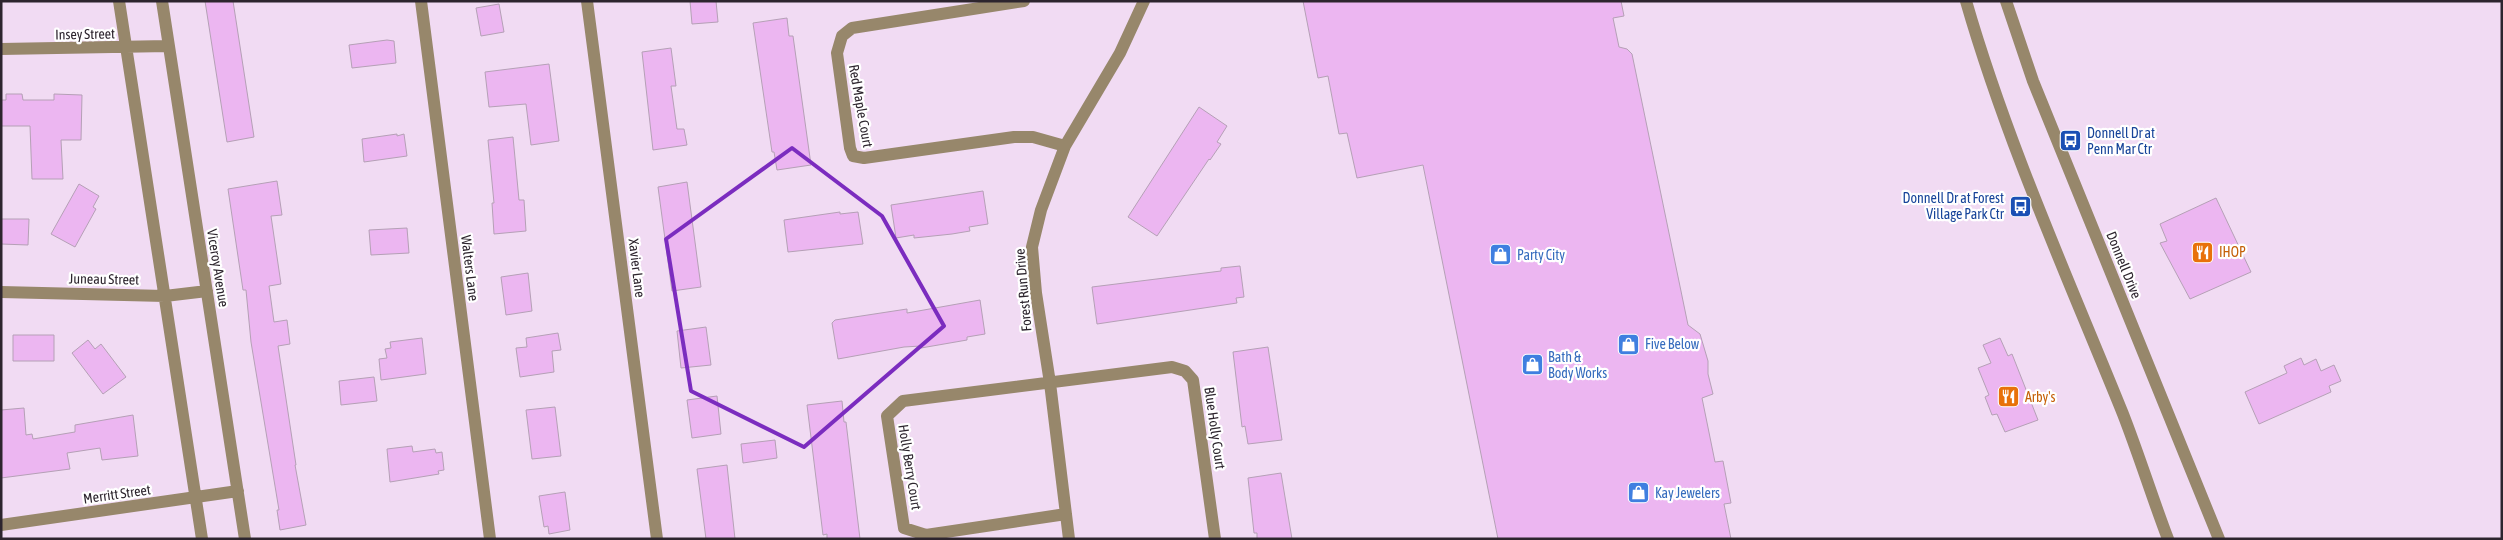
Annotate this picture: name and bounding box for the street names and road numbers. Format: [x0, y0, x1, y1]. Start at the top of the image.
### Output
street label: Insey Street [55, 25, 115, 43]
street label: Red Maple Court [846, 63, 876, 149]
street label: Viceroy Avenue [204, 228, 232, 308]
street label: Donnell Drive [2103, 229, 2145, 301]
street label: Walters Lane [458, 234, 482, 302]
street label: Xavier Lane [625, 238, 649, 298]
street label: Forest Run Drive [1011, 248, 1035, 332]
street label: Juneau Street [69, 270, 139, 288]
street label: Blue Holly Court [1201, 386, 1229, 470]
street label: Holly Berry Court [895, 423, 925, 511]
street label: Merritt Street [82, 481, 152, 507]

